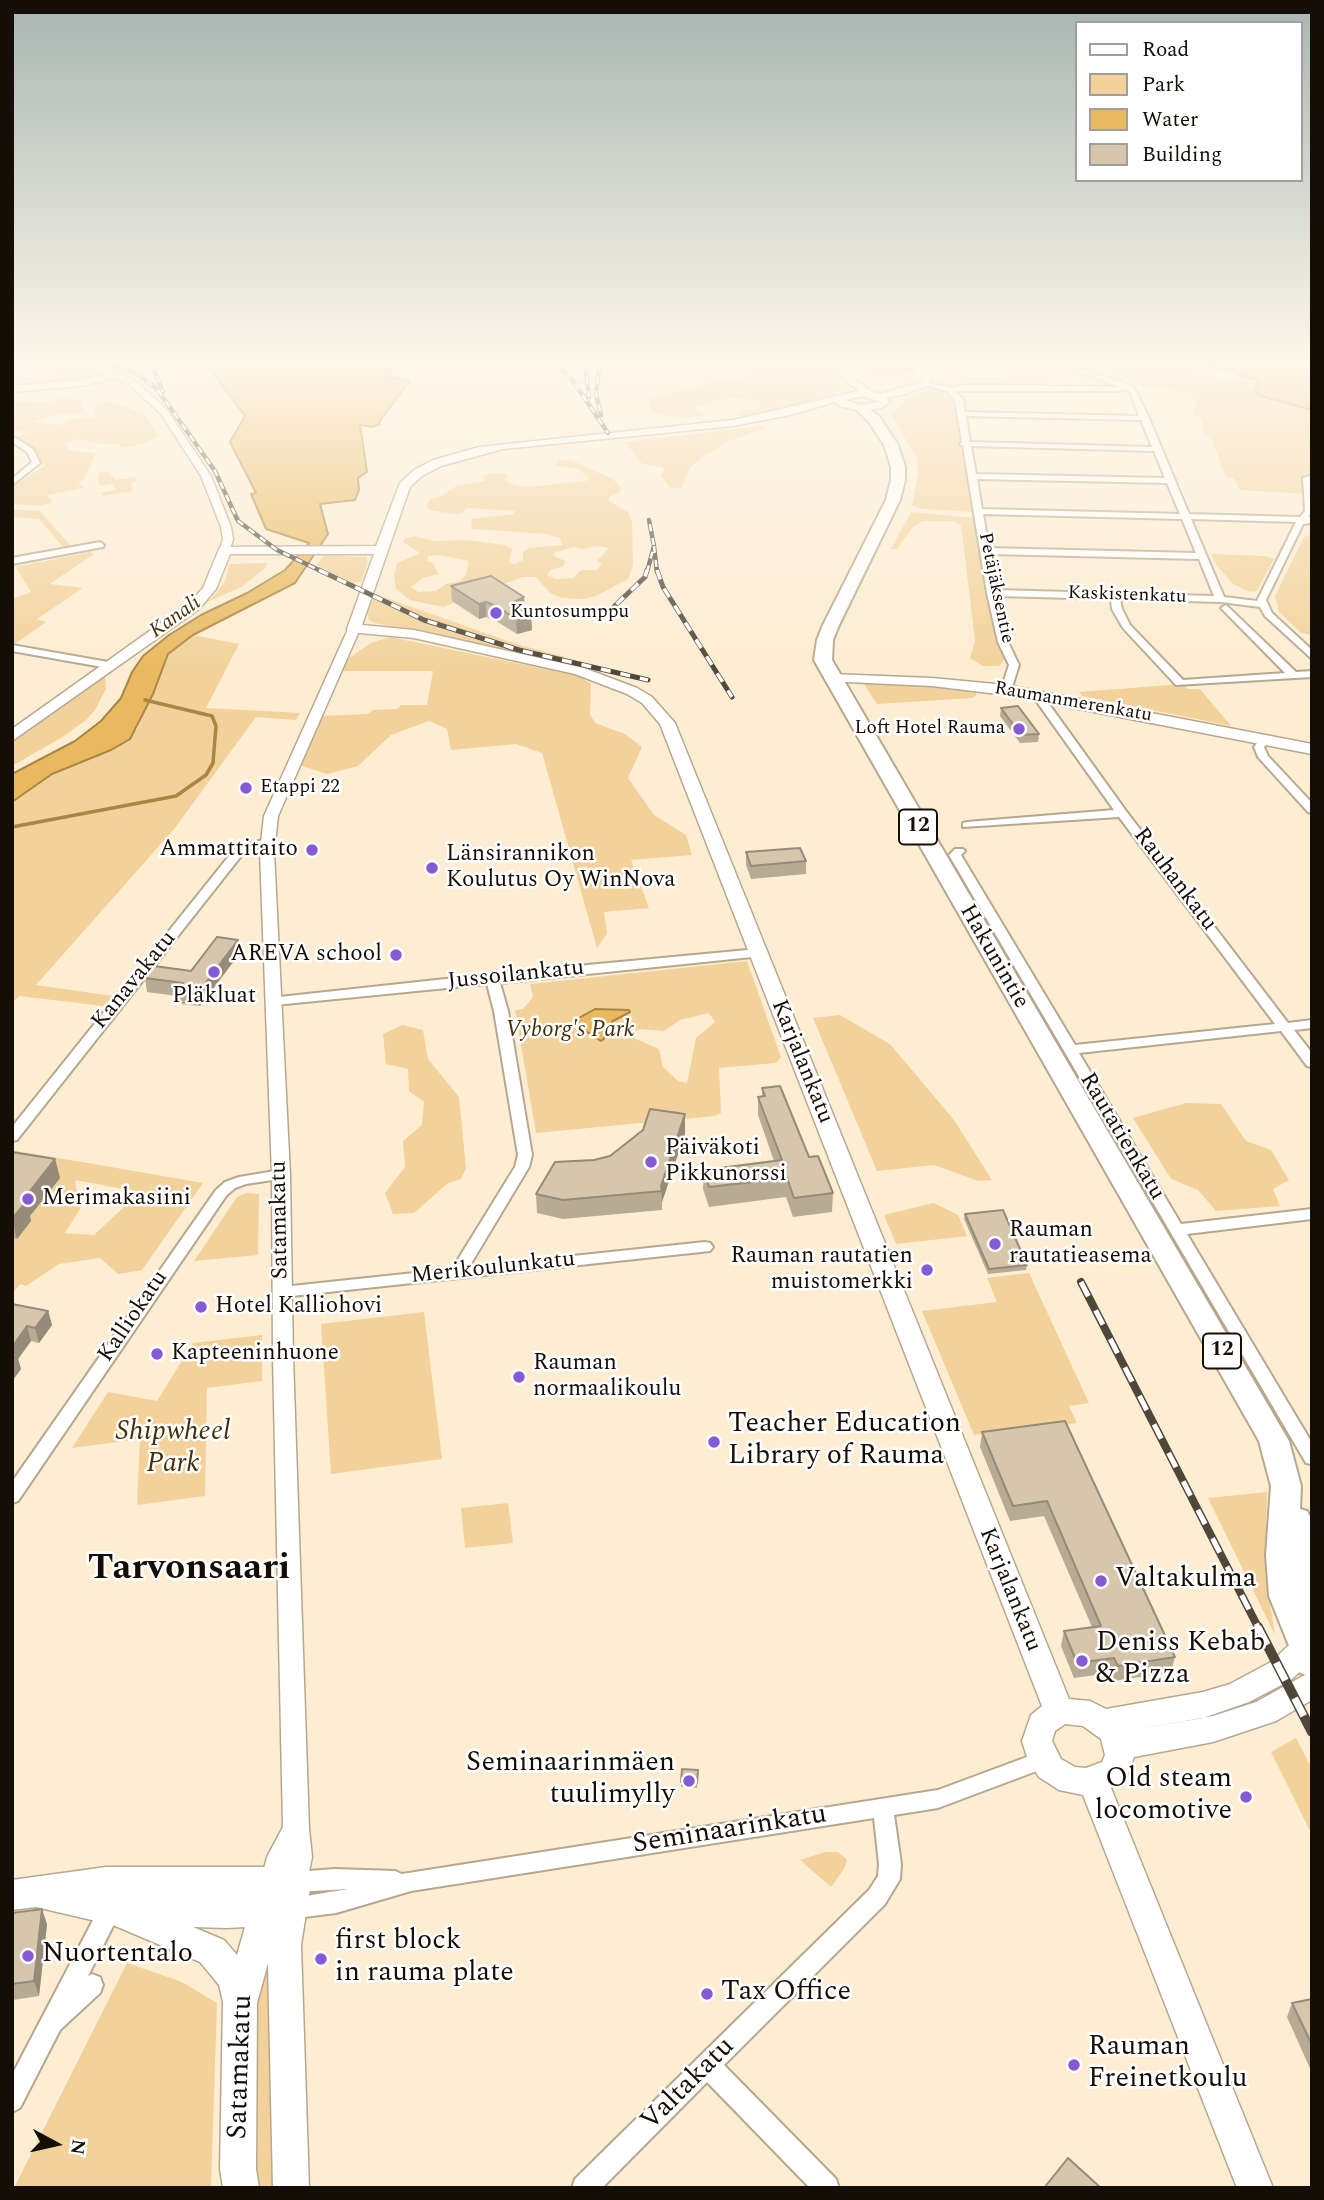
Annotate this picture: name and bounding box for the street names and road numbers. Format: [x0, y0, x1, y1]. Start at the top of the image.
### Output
street label: Petäjäksentie [972, 531, 1018, 645]
street label: Kaskistenkatu [1067, 583, 1187, 609]
street label: Raumanmerenkatu [992, 678, 1154, 728]
road number: 12 [899, 810, 937, 844]
street label: Rauhankatu [1126, 823, 1222, 937]
street label: Hakunintie [952, 900, 1034, 1014]
street label: Kanavakatu [87, 926, 183, 1036]
street label: Jussoilankatu [446, 955, 586, 997]
street label: Karjalankatu [764, 996, 838, 1128]
street label: Rautatienkatu [1072, 1068, 1170, 1206]
street label: Satamakatu [266, 1160, 296, 1280]
street label: Merikoulunkatu [409, 1247, 577, 1291]
street label: Kalliokatu [93, 1266, 175, 1368]
road number: 12 [1203, 1334, 1241, 1368]
street label: Karjalankatu [972, 1524, 1046, 1656]
street label: Seminaarinkatu [631, 1799, 829, 1863]
street label: Satamakatu [223, 1994, 261, 2140]
street label: Valtakatu [635, 2031, 743, 2139]

